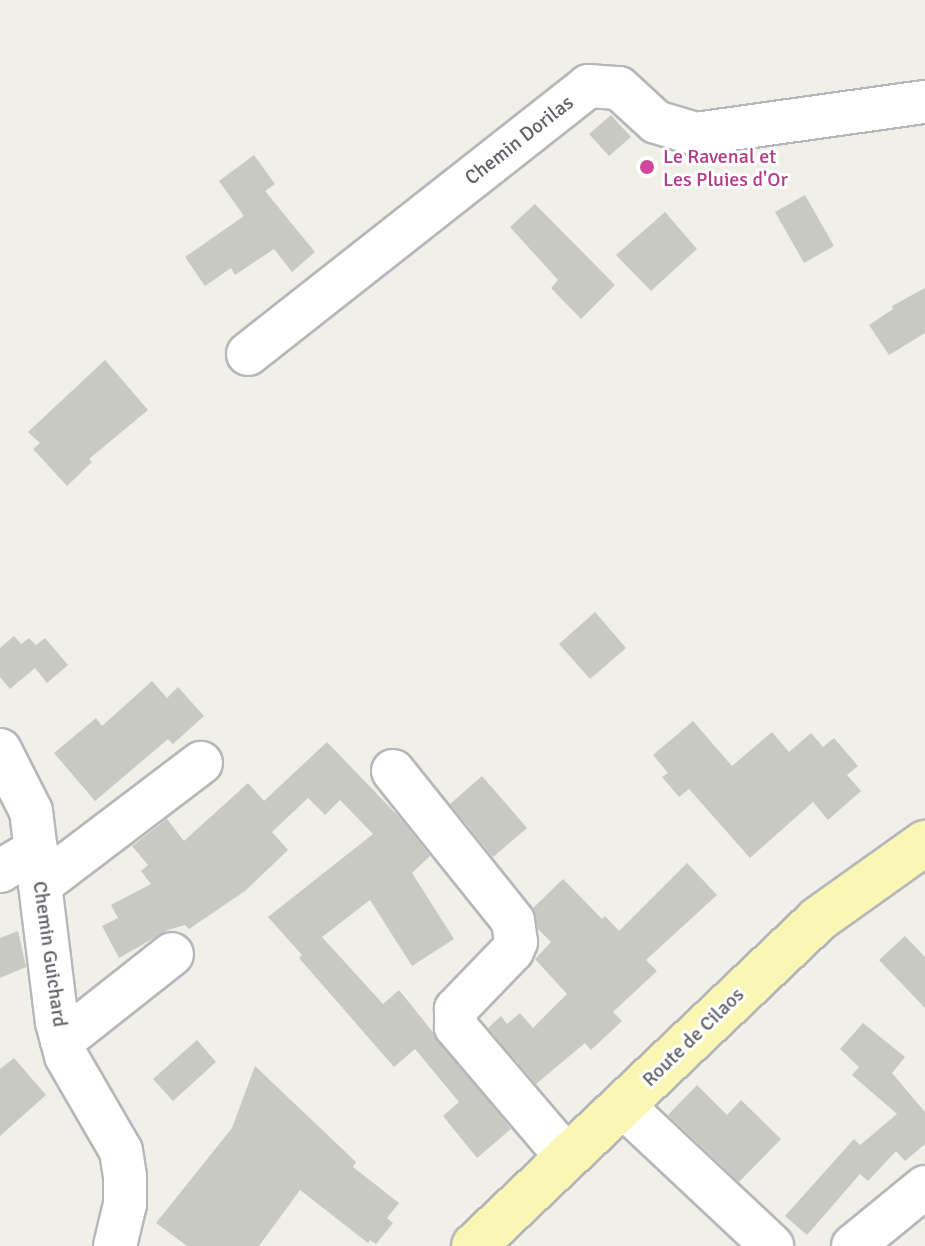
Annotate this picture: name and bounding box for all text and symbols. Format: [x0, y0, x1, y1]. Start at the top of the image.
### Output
street label: Chemin Dorilas [460, 90, 578, 190]
place label: Le Ravenal et Les Pluies d'Or [663, 144, 788, 191]
marker: Le Ravenal et Les Pluies d'Or [638, 158, 656, 176]
street label: Chemin Guichard [28, 880, 72, 1028]
street label: Route de Cilaos [637, 983, 749, 1091]

